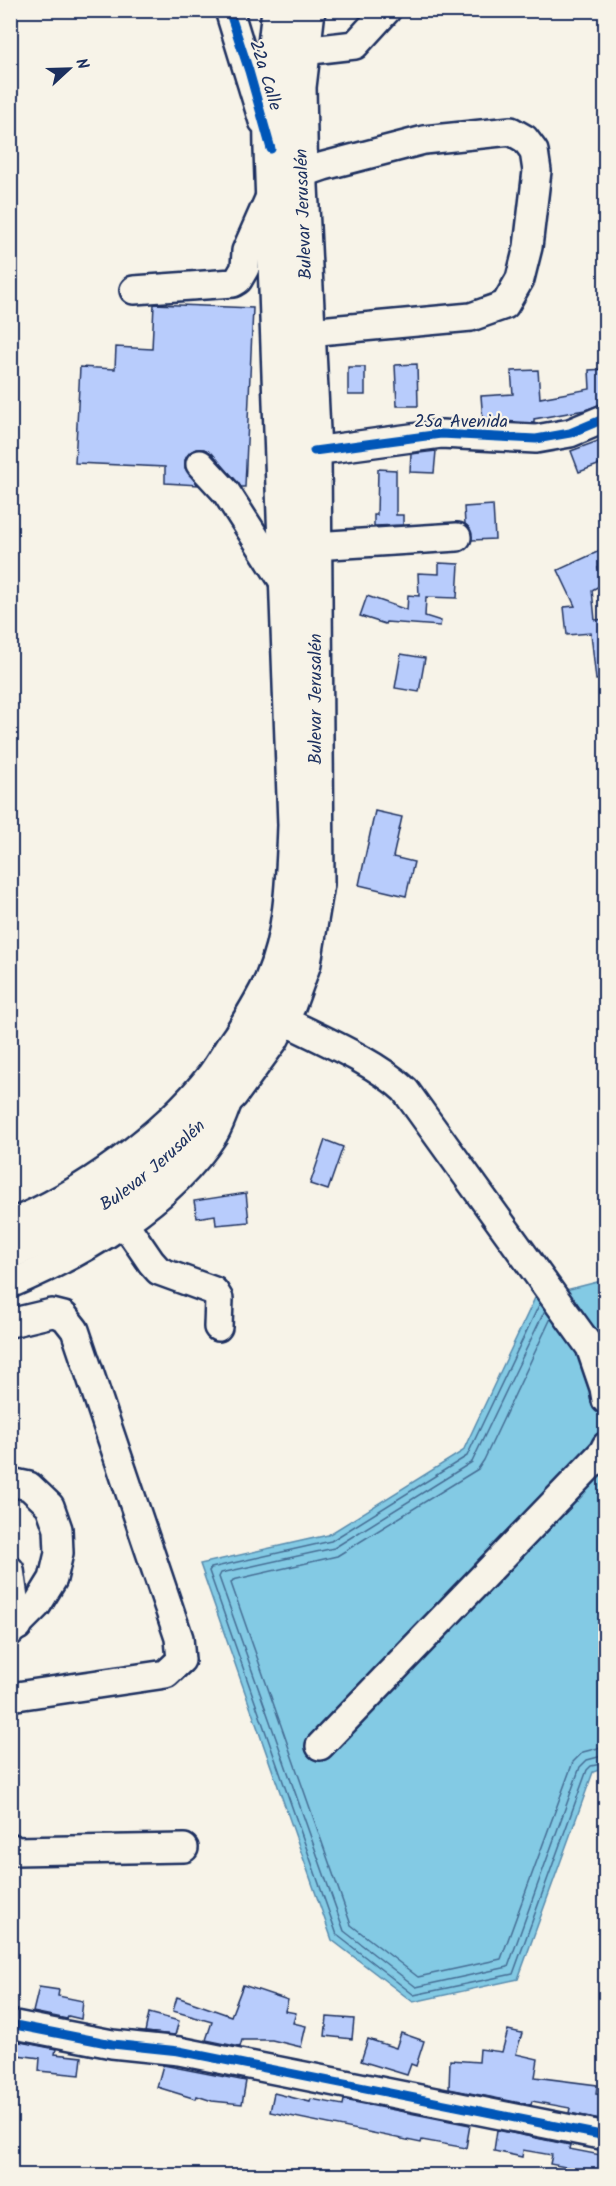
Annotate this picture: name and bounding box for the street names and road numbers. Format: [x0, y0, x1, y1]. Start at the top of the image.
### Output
street label: 22a Calle [240, 36, 289, 114]
street label: Bulevar Jerusalén [288, 148, 321, 280]
street label: 25a Avenida [414, 408, 508, 437]
street label: Bulevar Jerusalén [302, 634, 331, 765]
street label: Bulevar Jerusalén [95, 1113, 213, 1220]

